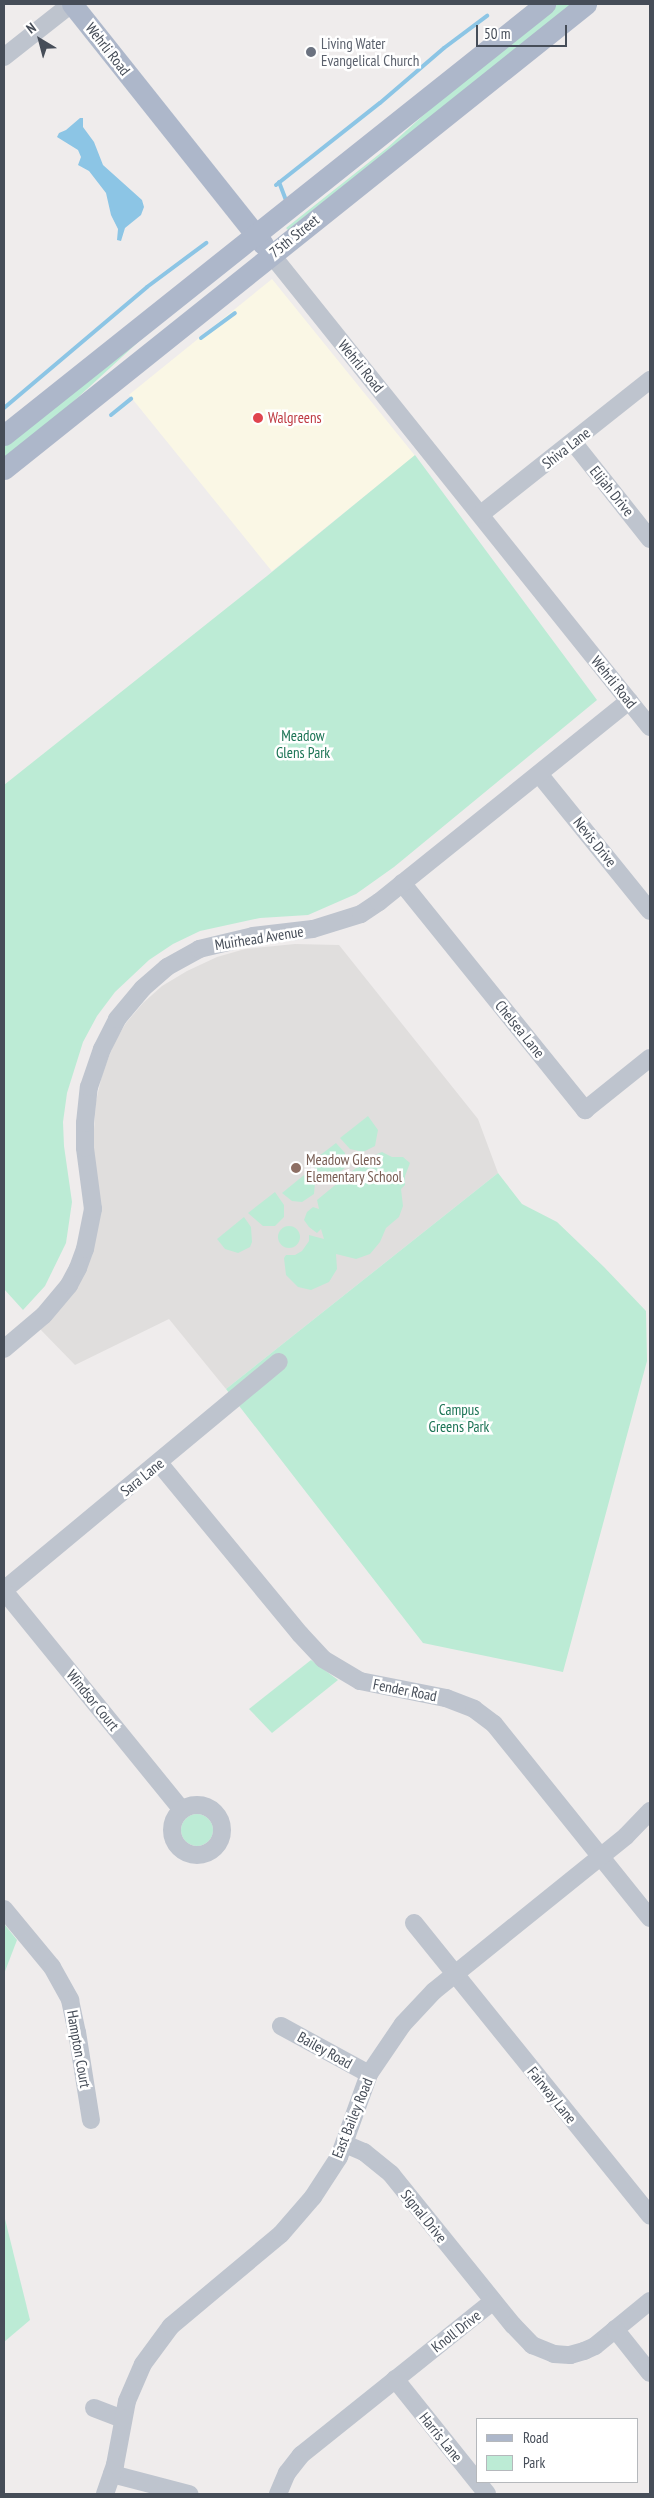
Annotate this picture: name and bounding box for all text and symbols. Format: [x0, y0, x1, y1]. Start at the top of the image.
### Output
north arrow [15, 15, 65, 65]
scale bar [479, 15, 570, 47]
text: N [23, 19, 39, 37]
street label: Wehrli Road [82, 19, 134, 79]
text: 50 m [484, 24, 510, 43]
place label: Living Water Evangelical Church [321, 34, 419, 69]
marker: Living Water Evangelical Church [305, 46, 317, 58]
street label: 75th Street [266, 211, 322, 261]
street label: Wehrli Road [335, 336, 387, 396]
place label: Walgreens [268, 409, 322, 427]
marker: Walgreens [252, 412, 264, 424]
street label: Shiva Lane [538, 424, 594, 472]
street label: Elijah Drive [586, 462, 638, 520]
street label: Wehrli Road [588, 652, 640, 712]
park label: Meadow Glens Park [276, 726, 330, 761]
street label: Nevis Drive [570, 814, 620, 870]
street label: Muirhead Avenue [213, 922, 305, 954]
street label: Chelsea Lane [491, 997, 549, 1061]
place label: Meadow Glens Elementary School [306, 1150, 403, 1185]
marker: Meadow Glens Elementary School [290, 1162, 302, 1174]
park label: Campus Greens Park [429, 1400, 489, 1435]
street label: Sara Lane [117, 1454, 167, 1500]
street label: Windsor Court [63, 1666, 123, 1734]
street label: Fender Road [372, 1675, 438, 1705]
street label: Hampton Court [63, 2009, 95, 2089]
street label: Bailey Road [294, 2028, 356, 2072]
street label: Fairway Lane [524, 2063, 580, 2127]
street label: East Bailey Road [328, 2075, 376, 2161]
street label: Signal Drive [397, 2186, 451, 2246]
street label: Knoll Drive [428, 2306, 484, 2356]
street label: Harris Lane [416, 2409, 466, 2465]
legend [477, 2418, 639, 2483]
text: Road [523, 2428, 549, 2447]
text: Park [523, 2453, 545, 2472]

